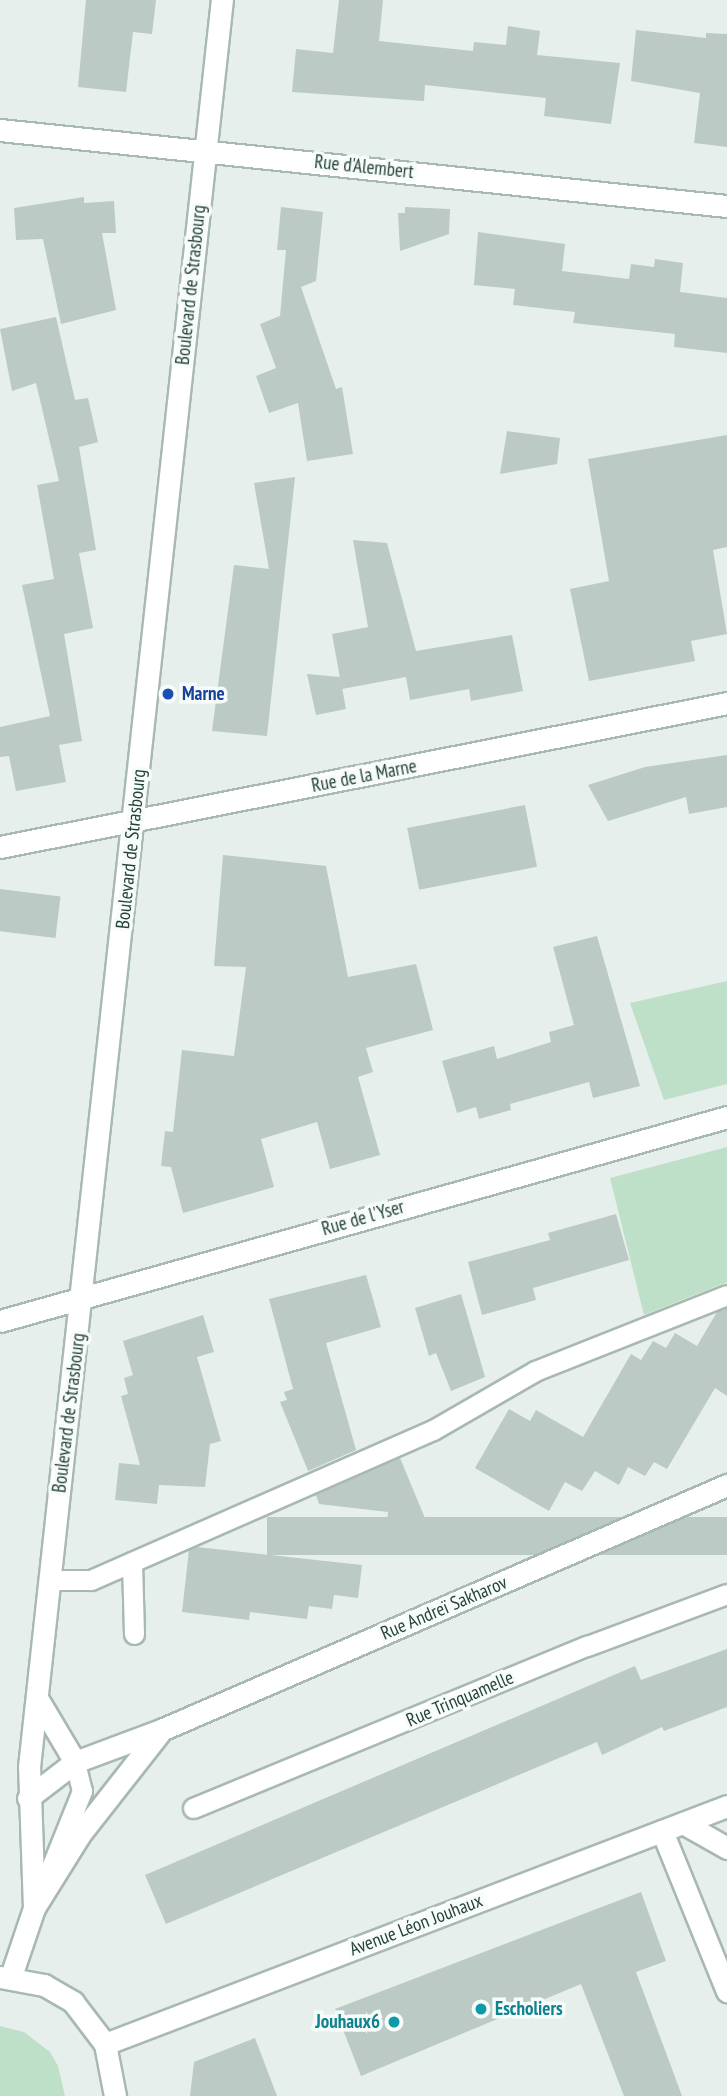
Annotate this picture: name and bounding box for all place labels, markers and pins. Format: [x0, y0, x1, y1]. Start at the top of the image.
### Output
place label: Marne [182, 683, 225, 705]
marker: Marne [160, 686, 176, 702]
place label: Escholiers [495, 1998, 563, 2020]
marker: Escholiers [473, 2001, 489, 2017]
place label: Jouhaux6 [315, 2011, 380, 2033]
marker: Jouhaux6 [386, 2014, 402, 2030]

